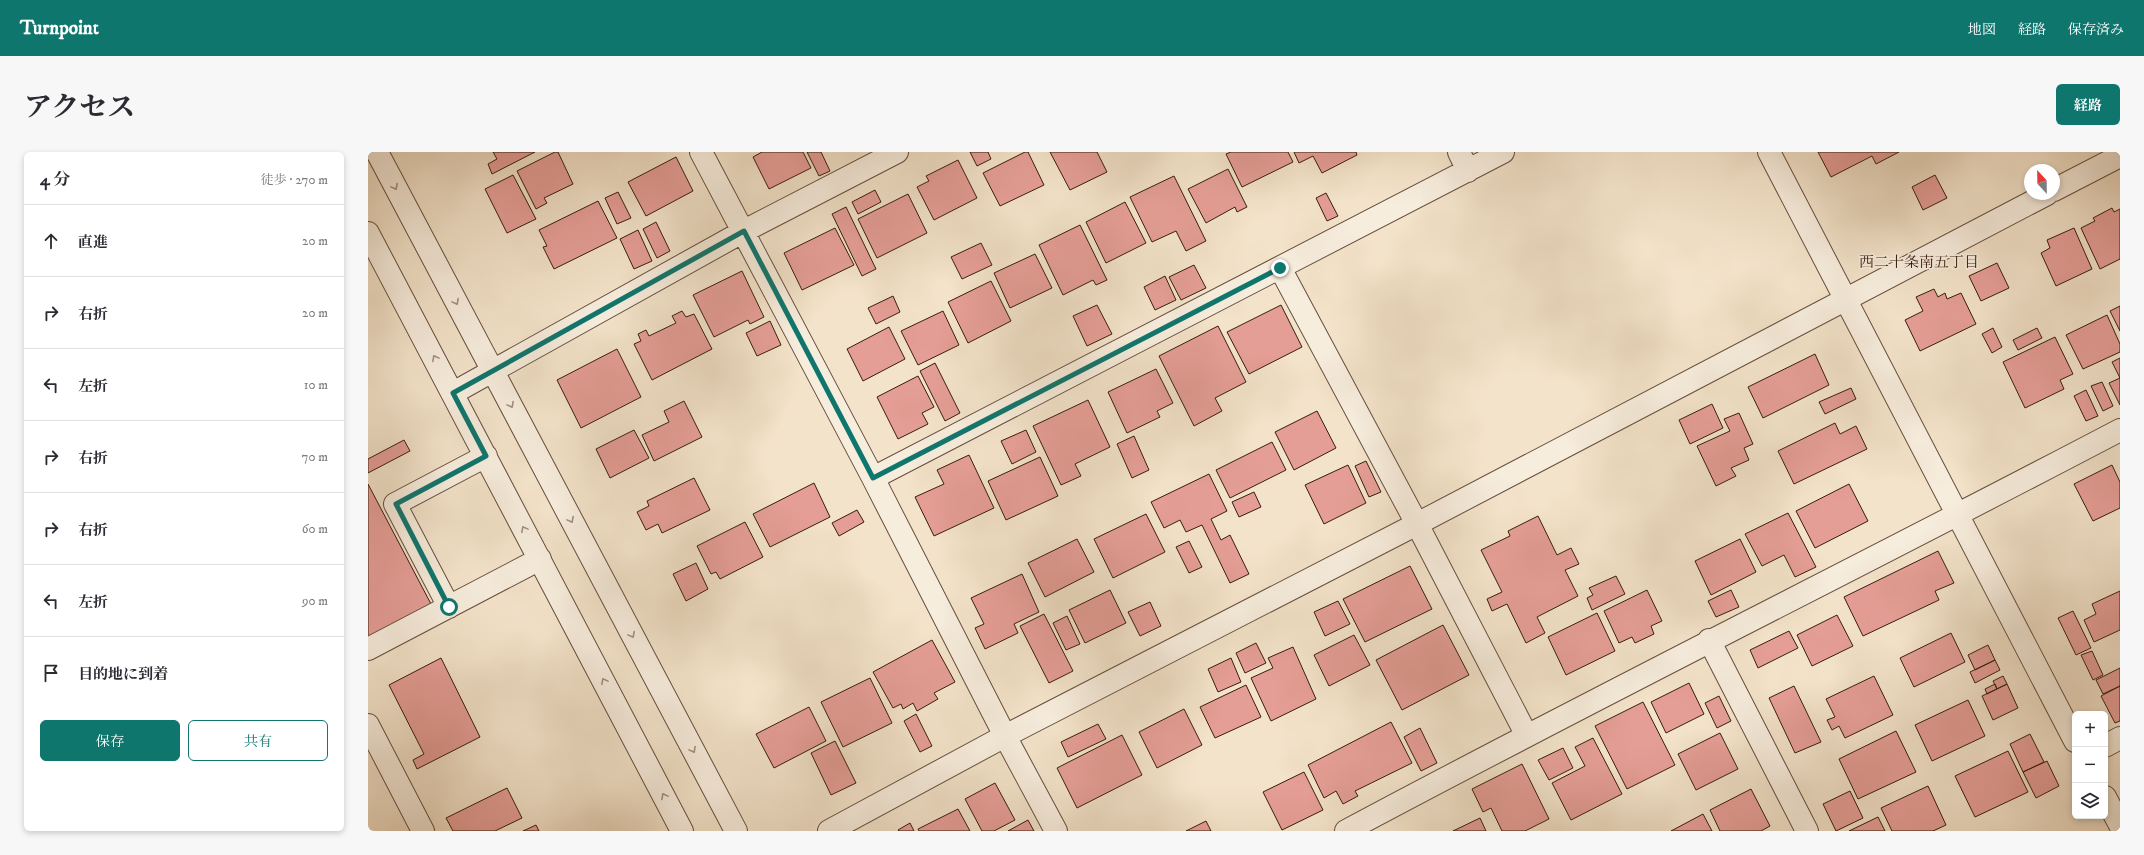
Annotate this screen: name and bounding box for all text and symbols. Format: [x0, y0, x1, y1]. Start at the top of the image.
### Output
text: Turnpoint [20, 17, 99, 40]
text: 地図 [1968, 21, 1996, 39]
text: 経路 [2018, 21, 2046, 39]
text: 保存済み [2068, 21, 2124, 39]
button: 経路 [2056, 84, 2120, 125]
text: アクセス [24, 90, 135, 125]
north arrow [2024, 164, 2060, 200]
text: 4 分 [40, 169, 70, 191]
text: 徒歩 · 270 m [261, 172, 328, 188]
one-way arrow [391, 182, 398, 190]
icon: ahead [40, 230, 62, 252]
text: 直進 [78, 233, 108, 252]
text: 20 m [302, 233, 328, 249]
district label: 西二十条南五丁目 [1859, 253, 1979, 272]
route end [1271, 259, 1289, 277]
one-way arrow [451, 297, 459, 305]
icon: right [40, 302, 62, 324]
text: 右折 [78, 305, 108, 324]
text: 20 m [302, 305, 328, 321]
one-way arrow [432, 355, 440, 363]
icon: left [40, 374, 62, 396]
text: 左折 [78, 377, 108, 396]
text: 10 m [304, 377, 328, 393]
one-way arrow [506, 401, 513, 408]
icon: right [40, 446, 62, 468]
text: 右折 [78, 449, 108, 468]
text: 70 m [302, 449, 328, 465]
one-way arrow [567, 516, 574, 523]
icon: right [40, 518, 62, 540]
text: 右折 [78, 521, 108, 540]
text: 60 m [302, 521, 328, 537]
one-way arrow [521, 526, 529, 533]
icon: left [40, 590, 62, 612]
text: 左折 [78, 593, 108, 612]
text: 90 m [302, 593, 328, 609]
route start [440, 598, 458, 616]
one-way arrow [627, 631, 635, 638]
icon: arrive [40, 662, 62, 684]
text: 目的地に到着 [78, 665, 168, 684]
one-way arrow [601, 678, 608, 685]
map controls [2072, 711, 2108, 819]
button: + [2072, 711, 2108, 747]
button: 保存 [40, 720, 180, 761]
button: 共有 [188, 720, 328, 761]
one-way arrow [688, 746, 695, 753]
button: − [2072, 747, 2108, 783]
button: layers [2072, 783, 2108, 819]
one-way arrow [661, 793, 669, 801]

